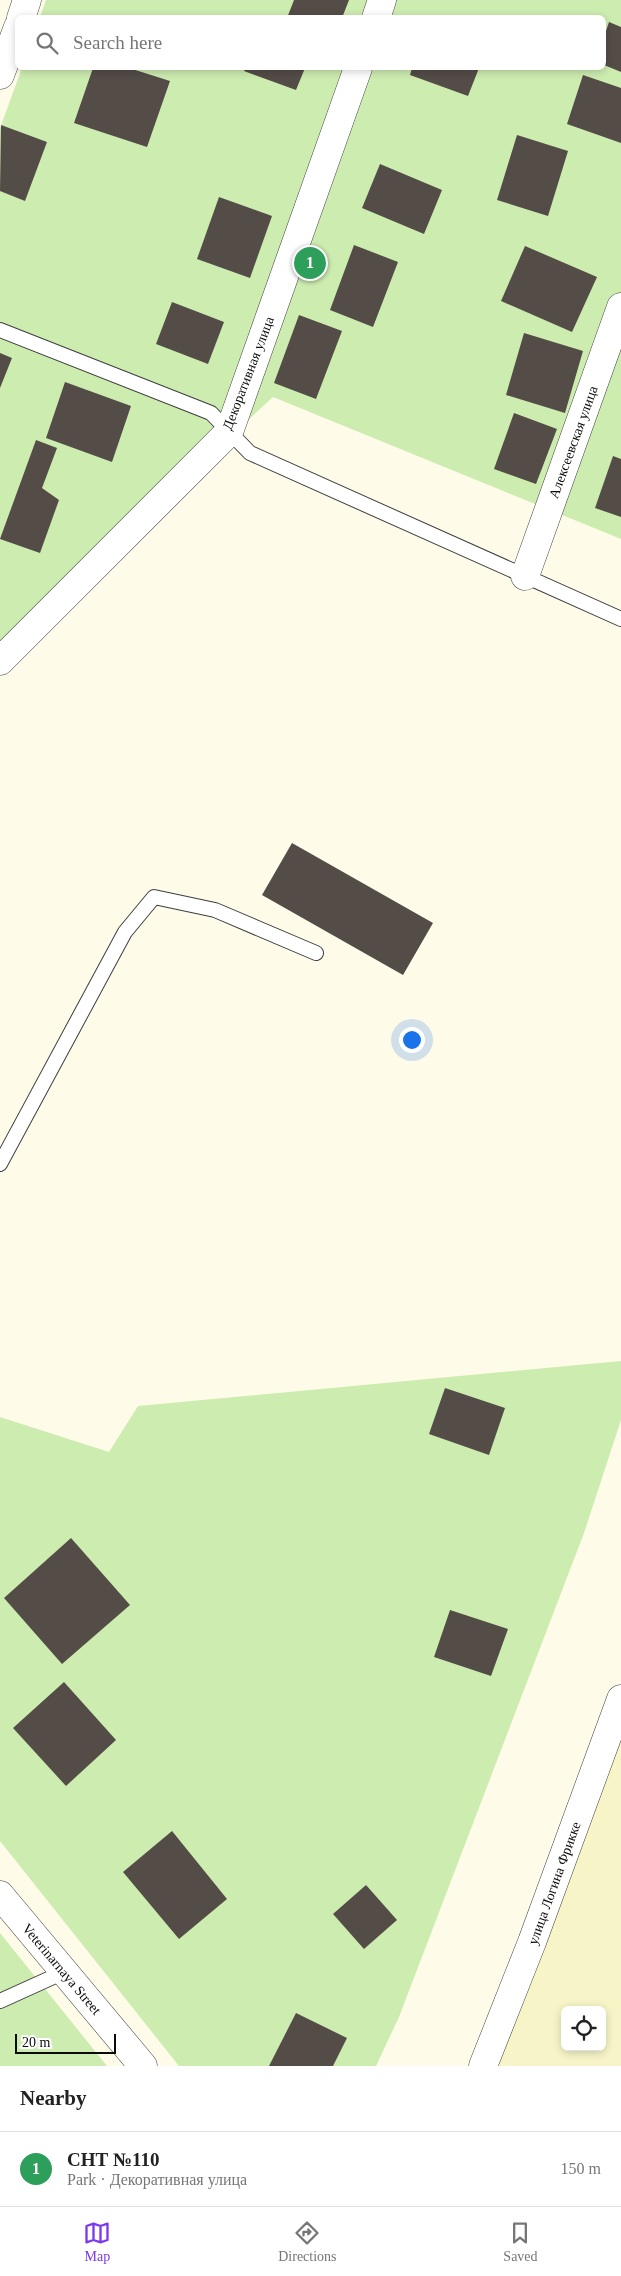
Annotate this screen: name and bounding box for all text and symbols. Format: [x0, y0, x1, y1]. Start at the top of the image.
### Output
search box [15, 15, 606, 70]
icon: search [33, 29, 61, 57]
text: Search here [73, 32, 162, 53]
pin: 1 [294, 244, 326, 282]
street label: Декоративная улица [220, 314, 277, 432]
street label: Алексеевская улица [546, 383, 601, 500]
your location [399, 1027, 425, 1053]
street label: улица Логина Фрикке [525, 1820, 584, 1947]
street label: Veterinarnaya Street [19, 1921, 104, 2018]
map controls [561, 2006, 606, 2051]
button: locate [561, 2006, 606, 2051]
scale bar [15, 2031, 116, 2054]
text: 20 m [22, 2035, 50, 2050]
text: Nearby [20, 2086, 87, 2110]
text: СНТ №110 [67, 2149, 159, 2170]
text: 1 [32, 2160, 40, 2177]
text: 150 m [561, 2160, 601, 2177]
text: Park · Декоративная улица [67, 2171, 247, 2188]
tab: Map [83, 2219, 111, 2265]
tab: Directions [278, 2219, 337, 2265]
tab: Saved [503, 2219, 538, 2265]

